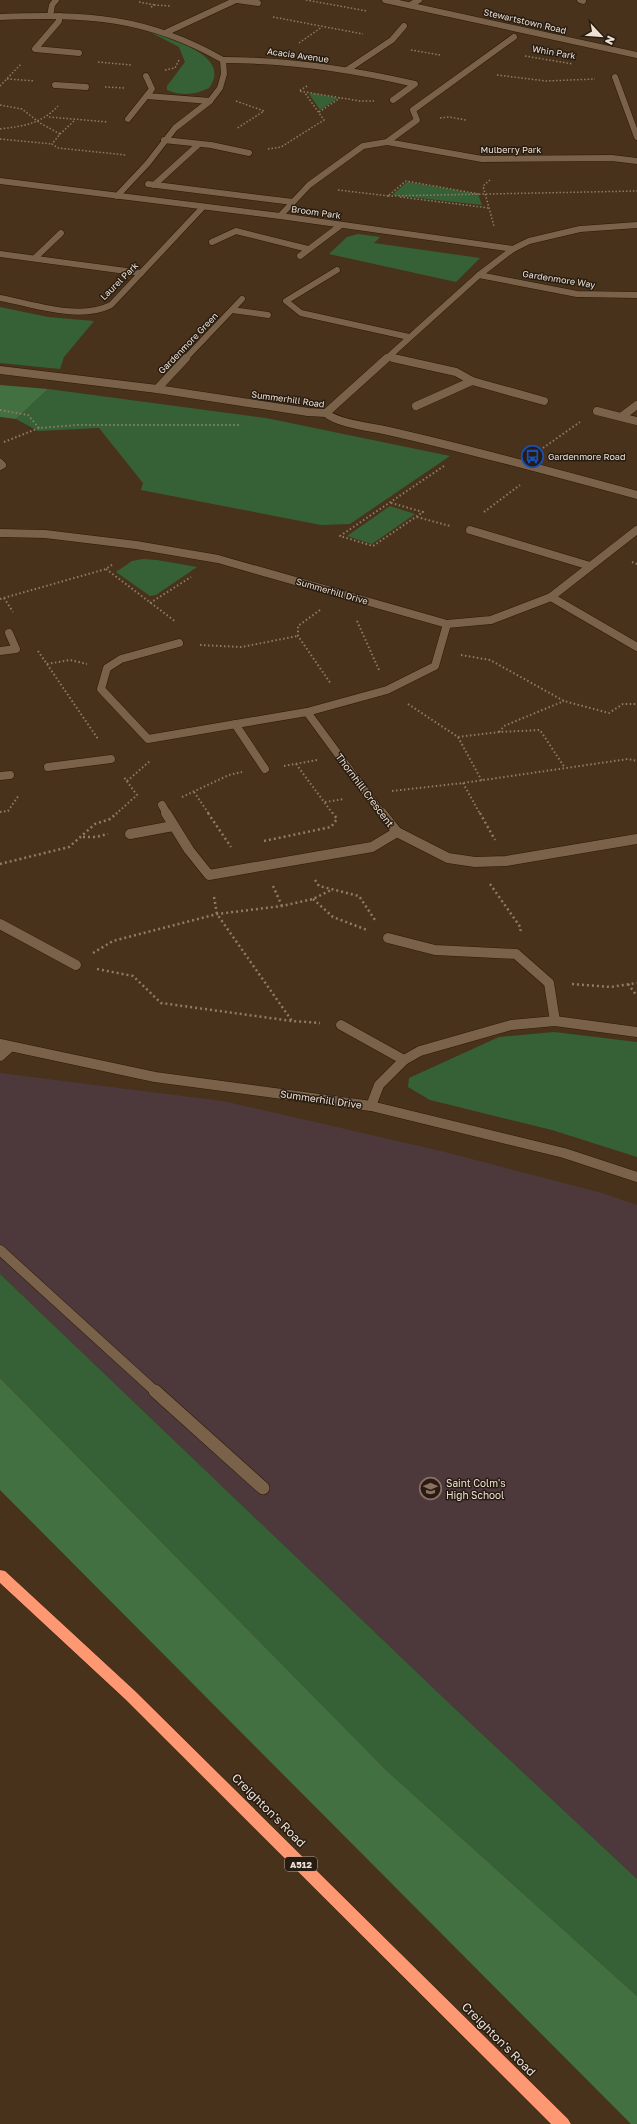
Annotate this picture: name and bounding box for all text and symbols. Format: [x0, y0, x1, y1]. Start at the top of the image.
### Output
street label: Stewartstown Road [483, 6, 567, 36]
north arrow [581, 16, 621, 56]
text: N [603, 34, 618, 47]
street label: Whin Park [531, 43, 577, 61]
street label: Acacia Avenue [266, 45, 330, 65]
street label: Mulberry Park [481, 144, 541, 155]
street label: Broom Park [291, 203, 341, 221]
street label: Laurel Park [98, 260, 140, 302]
street label: Gardenmore Way [522, 268, 596, 290]
street label: Gardenmore Green [156, 310, 220, 376]
street label: Summerhill Road [251, 388, 325, 410]
bus stop icon: Gardenmore Road [519, 443, 545, 469]
place label: Gardenmore Road [548, 451, 625, 462]
street label: Summerhill Drive [295, 575, 369, 607]
street label: Thornhill Crescent [333, 751, 397, 829]
street label: Summerhill Drive [279, 1087, 363, 1111]
school or university icon: Saint Colm's High School [418, 1476, 444, 1502]
place label: Saint Colm's High School [446, 1477, 506, 1501]
street label: Creighton's Road [229, 1770, 309, 1850]
road number: A512 [285, 1857, 317, 1871]
street label: Creighton's Road [459, 1999, 539, 2079]

